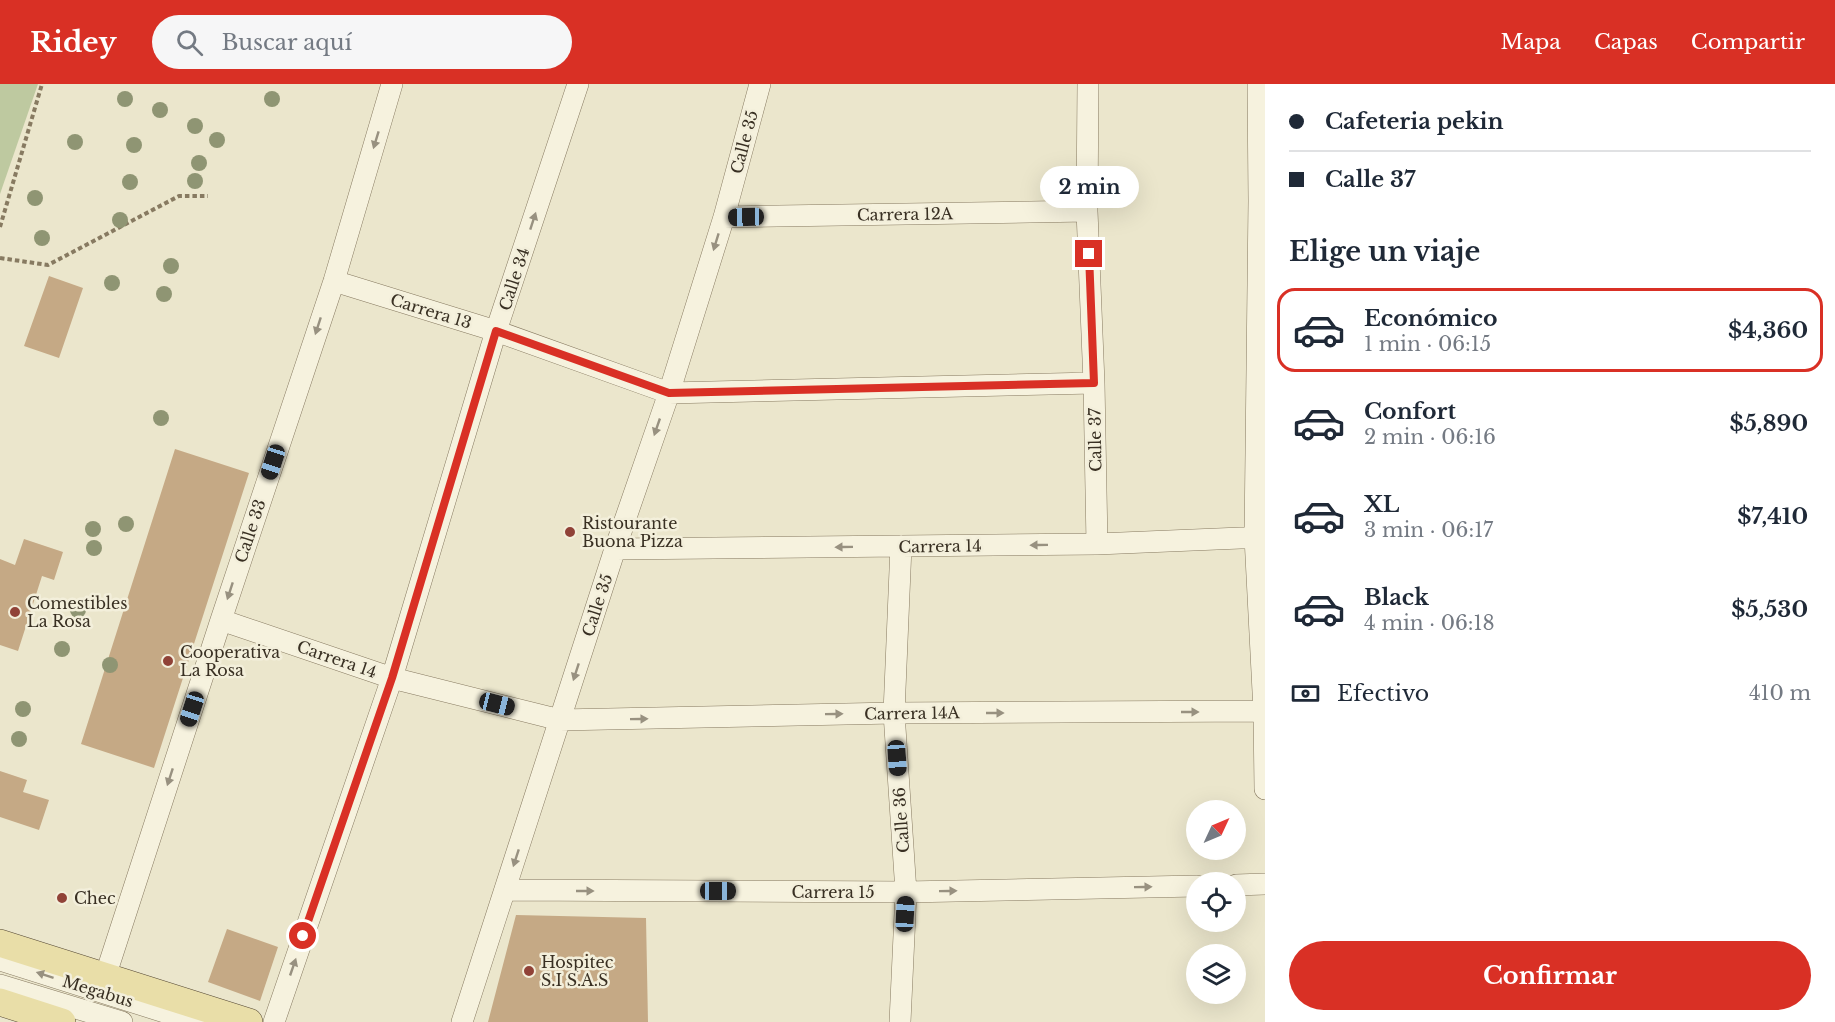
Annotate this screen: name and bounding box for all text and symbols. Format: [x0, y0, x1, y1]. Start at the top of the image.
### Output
search box [152, 15, 572, 69]
text: Ridey [30, 25, 116, 60]
icon: search [173, 26, 206, 59]
text: Buscar aquí [221, 29, 352, 56]
text: Mapa [1501, 29, 1561, 55]
text: Capas [1594, 29, 1658, 55]
text: Compartir [1691, 29, 1805, 55]
street label: Calle 35 [726, 108, 762, 176]
text: Cafeteria pekin [1325, 108, 1503, 135]
one-way arrow [371, 131, 380, 149]
text: Calle 37 [1325, 166, 1415, 193]
callout: 2 min [1040, 167, 1138, 209]
text: 2 min [1058, 175, 1121, 199]
street label: Carrera 12A [857, 203, 954, 225]
car [728, 208, 764, 226]
one-way arrow [528, 212, 538, 230]
one-way arrow [711, 233, 720, 251]
text: Elige un viaje [1289, 235, 1480, 268]
route end [1075, 240, 1102, 267]
street label: Calle 34 [494, 245, 534, 313]
street label: Carrera 13 [388, 289, 474, 333]
icon: car [1292, 303, 1346, 357]
text: Económico [1364, 305, 1497, 332]
one-way arrow [313, 317, 323, 335]
text: $4,360 [1728, 317, 1808, 344]
text: 1 min · 06:15 [1364, 332, 1491, 356]
icon: car [1292, 396, 1346, 450]
text: Confort [1364, 398, 1456, 425]
street label: Calle 37 [1084, 407, 1106, 472]
text: $5,890 [1730, 410, 1808, 437]
one-way arrow [652, 419, 662, 437]
text: 2 min · 06:16 [1364, 425, 1496, 449]
car [259, 442, 287, 482]
icon: car [1292, 489, 1346, 543]
text: XL [1364, 491, 1399, 518]
street label: Calle 33 [230, 497, 270, 565]
text: $7,410 [1737, 503, 1808, 530]
place label: Ristourante Buona Pizza [582, 513, 683, 551]
text: 3 min · 06:17 [1364, 518, 1493, 542]
marker: Ristourante Buona Pizza [563, 525, 577, 539]
street label: Carrera 14 [898, 535, 982, 557]
one-way arrow [1029, 540, 1048, 550]
one-way arrow [834, 542, 853, 552]
street label: Calle 35 [577, 571, 617, 639]
one-way arrow [225, 582, 235, 600]
icon: car [1292, 582, 1346, 636]
text: Black [1364, 584, 1429, 611]
place label: Comestibles La Rosa [27, 593, 128, 631]
text: $5,530 [1731, 596, 1808, 623]
marker: Comestibles La Rosa [8, 605, 22, 619]
text: 4 min · 06:18 [1364, 611, 1495, 635]
street label: Carrera 14 [294, 636, 380, 682]
place label: Cooperativa La Rosa [180, 642, 280, 680]
marker: Cooperativa La Rosa [161, 654, 175, 668]
one-way arrow [570, 663, 580, 681]
icon: cash [1289, 677, 1322, 710]
text: Efectivo [1337, 680, 1429, 707]
text: 410 m [1749, 681, 1811, 705]
car [178, 689, 206, 729]
car [477, 691, 517, 717]
street label: Carrera 14A [864, 702, 961, 724]
one-way arrow [1180, 707, 1199, 716]
one-way arrow [985, 708, 1004, 717]
one-way arrow [825, 710, 844, 719]
one-way arrow [630, 714, 649, 723]
car [887, 739, 907, 777]
one-way arrow [165, 768, 174, 786]
street label: Calle 36 [889, 786, 913, 854]
north arrow [1186, 800, 1246, 860]
map controls [1186, 800, 1246, 1004]
one-way arrow [511, 849, 520, 867]
button: locate [1186, 872, 1246, 932]
car [700, 882, 736, 900]
street label: Carrera 15 [791, 882, 875, 902]
one-way arrow [1133, 882, 1152, 891]
one-way arrow [576, 886, 595, 896]
one-way arrow [939, 886, 958, 896]
place label: Chec [74, 888, 116, 908]
marker: Chec [55, 891, 69, 905]
car [895, 896, 915, 932]
route start [289, 922, 316, 949]
button: Confirmar [1289, 941, 1811, 1010]
button: layers [1186, 944, 1246, 1004]
place label: Hospitec S.I S.A.S [541, 952, 614, 990]
one-way arrow [288, 958, 298, 976]
marker: Hospitec S.I S.A.S [522, 964, 536, 978]
one-way arrow [36, 970, 54, 979]
street label: Megabus [60, 971, 136, 1011]

